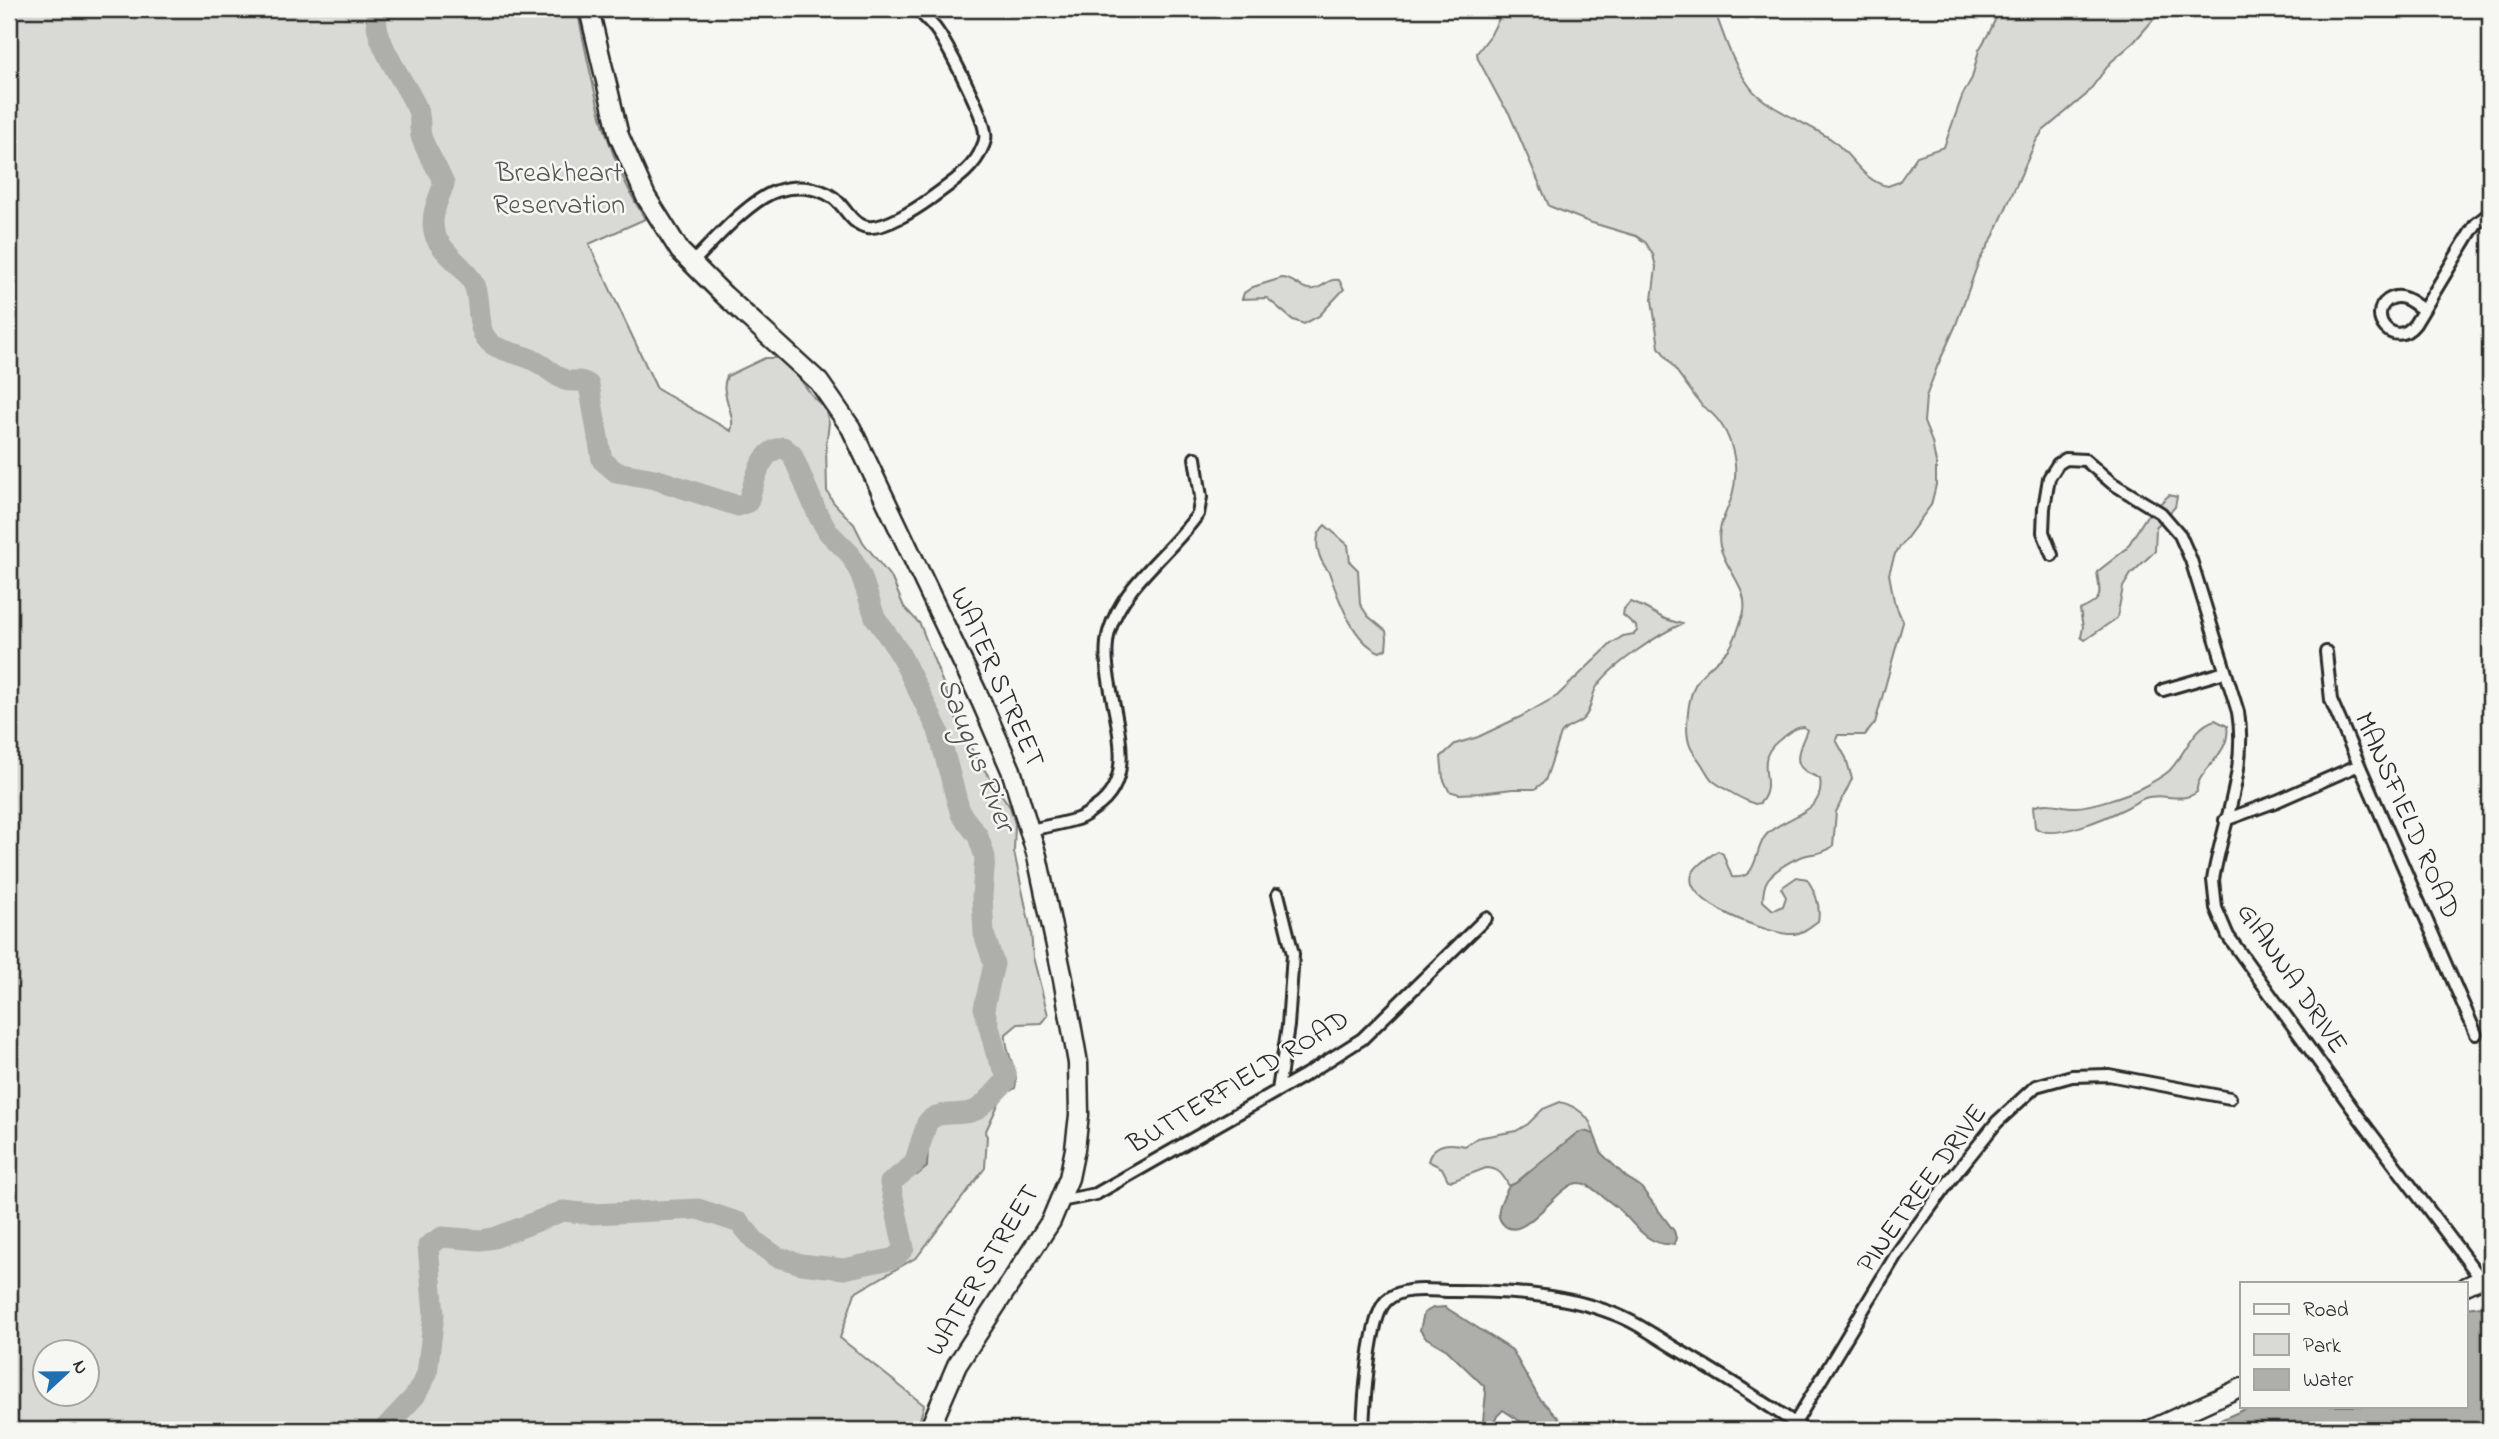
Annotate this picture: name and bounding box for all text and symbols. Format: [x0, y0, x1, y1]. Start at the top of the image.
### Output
park label: Breakheart Reservation [493, 154, 625, 227]
street label: WATER STREET [938, 581, 1054, 775]
water label: Saugus River [924, 671, 1027, 842]
street label: MANSFIELD ROAD [2342, 706, 2470, 926]
street label: GIANNA DRIVE [2225, 895, 2357, 1063]
street label: BUTTERFIELD ROAD [1119, 1000, 1358, 1166]
street label: PINETREE DRIVE [1847, 1096, 1999, 1282]
street label: WATER STREET [916, 1177, 1052, 1365]
legend [2240, 1282, 2468, 1408]
text: Road [2303, 1296, 2349, 1326]
text: Park [2303, 1332, 2342, 1362]
north arrow [32, 1338, 102, 1408]
text: N [65, 1357, 94, 1379]
text: Water [2303, 1366, 2354, 1396]

